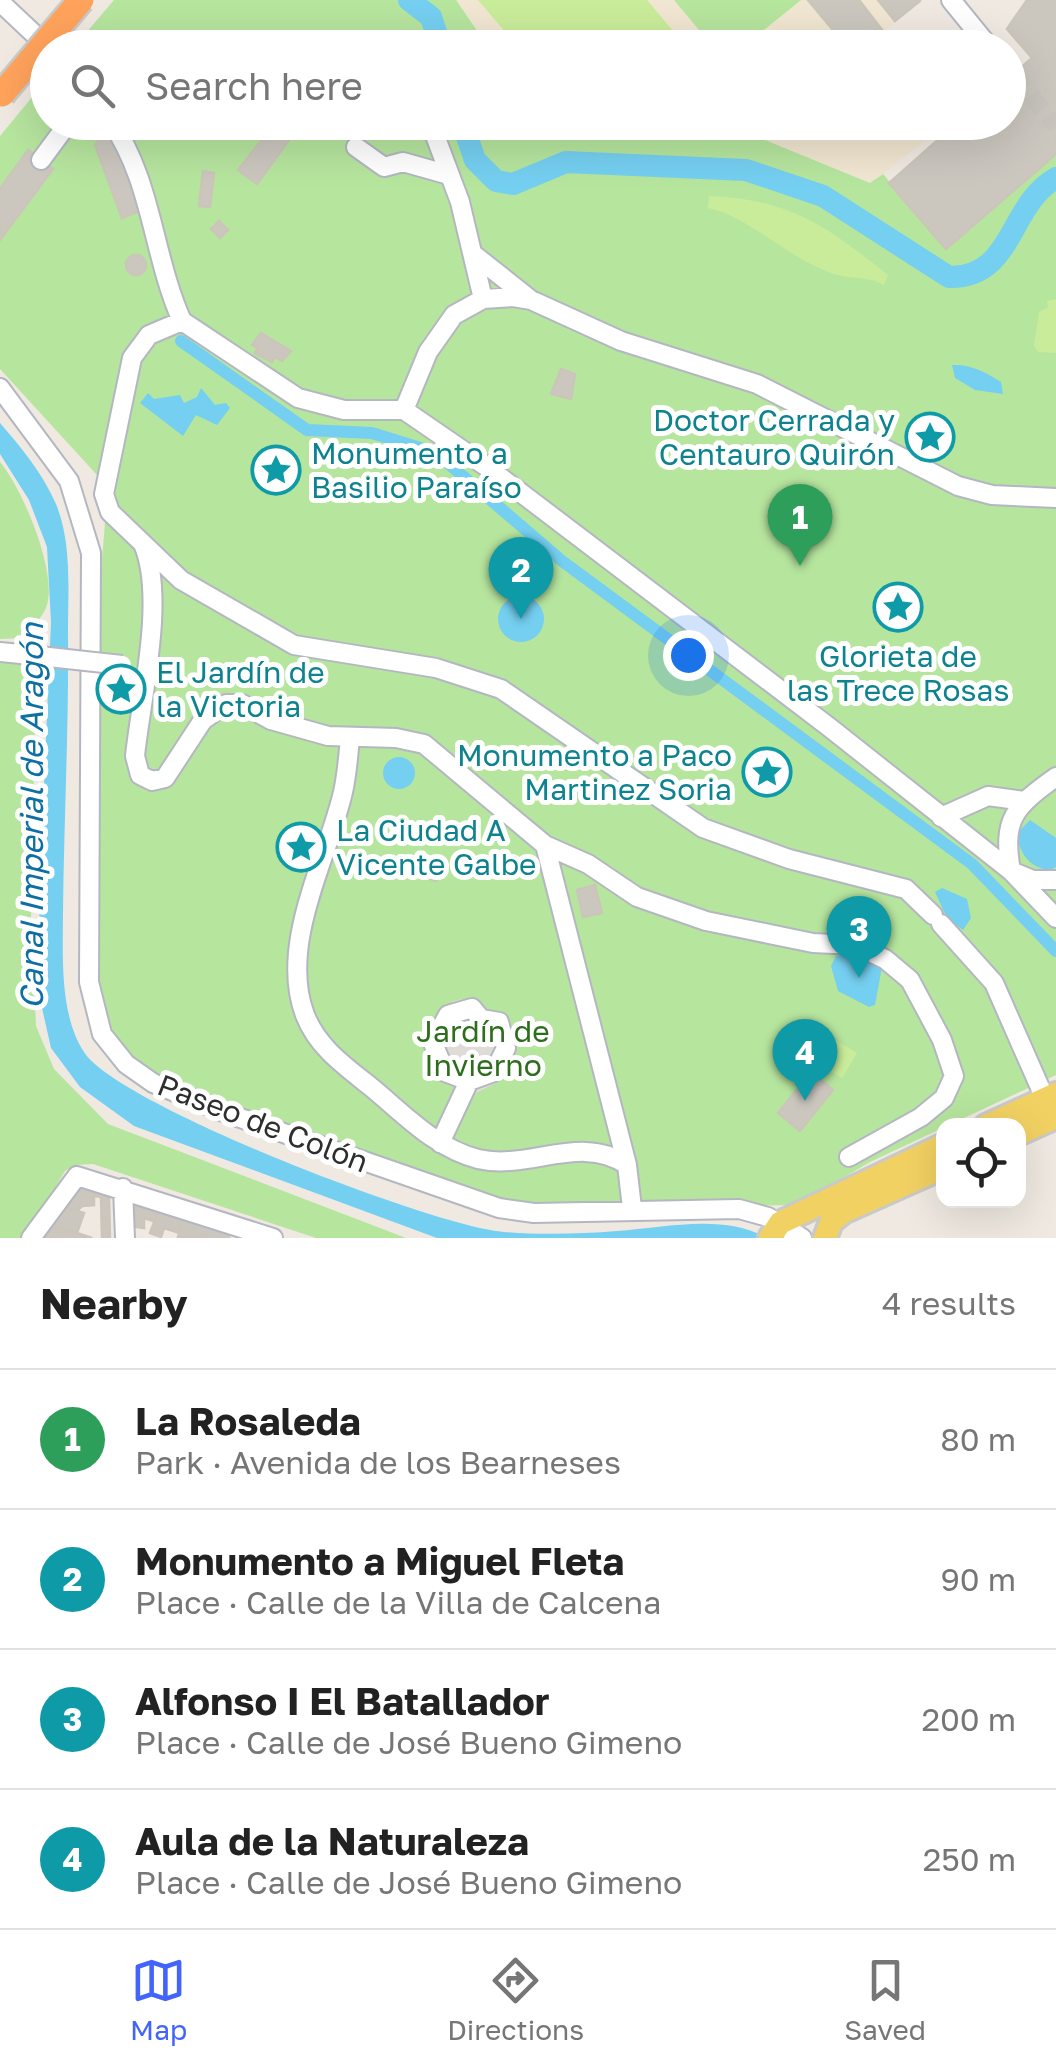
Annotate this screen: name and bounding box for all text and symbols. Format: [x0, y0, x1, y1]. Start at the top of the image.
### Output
search box [30, 30, 1026, 140]
icon: search [65, 58, 120, 113]
text: Search here [145, 63, 363, 108]
place label: Doctor Cerrada y Centauro Quirón [653, 402, 895, 472]
place icon: Doctor Cerrada y Centauro Quirón [904, 411, 956, 463]
place label: Monumento a Basilio Paraíso [311, 435, 522, 505]
place icon: Monumento a Basilio Paraíso [250, 444, 302, 496]
pin: 1 [768, 484, 832, 566]
pin: 2 [488, 536, 554, 619]
place icon: Glorieta de las Trece Rosas [872, 581, 924, 633]
water label: Canal Imperial de Aragón [12, 622, 50, 1009]
your location [663, 630, 714, 681]
place label: Glorieta de las Trece Rosas [787, 638, 1009, 708]
place label: El Jardín de la Victoria [156, 654, 325, 724]
place icon: El Jardín de la Victoria [95, 663, 147, 715]
place label: Monumento a Paco Martinez Soria [457, 737, 732, 807]
place icon: Monumento a Paco Martinez Soria [741, 746, 793, 798]
place label: La Ciudad A Vicente Galbe [336, 812, 537, 882]
place icon: La Ciudad A Vicente Galbe [275, 821, 327, 873]
pin: 3 [826, 896, 892, 978]
park label: Jardín de Invierno [416, 1013, 550, 1083]
pin: 4 [772, 1018, 838, 1101]
street label: Paseo de Colón [153, 1066, 373, 1180]
map controls [936, 1118, 1026, 1208]
button: locate [936, 1118, 1026, 1208]
text: Nearby [40, 1278, 188, 1328]
text: 4 results [882, 1284, 1016, 1322]
text: La Rosaleda [135, 1398, 361, 1443]
text: 1 [64, 1420, 81, 1458]
text: 80 m [940, 1420, 1016, 1458]
text: Park · Avenida de los Bearneses [135, 1443, 621, 1481]
text: Monumento a Miguel Fleta [135, 1538, 624, 1583]
text: 2 [63, 1560, 82, 1598]
text: 90 m [940, 1560, 1016, 1598]
text: Place · Calle de la Villa de Calcena [135, 1583, 661, 1621]
text: Alfonso I El Batallador [135, 1678, 550, 1723]
text: 3 [63, 1700, 82, 1738]
text: 200 m [921, 1700, 1016, 1738]
text: Place · Calle de José Bueno Gimeno [135, 1723, 682, 1761]
text: Aula de la Naturaleza [135, 1818, 529, 1863]
text: 4 [62, 1840, 83, 1878]
text: 250 m [923, 1840, 1016, 1878]
text: Place · Calle de José Bueno Gimeno [135, 1863, 682, 1901]
tab: Map [130, 1953, 187, 2046]
tab: Directions [447, 1953, 584, 2046]
tab: Saved [844, 1953, 926, 2046]

